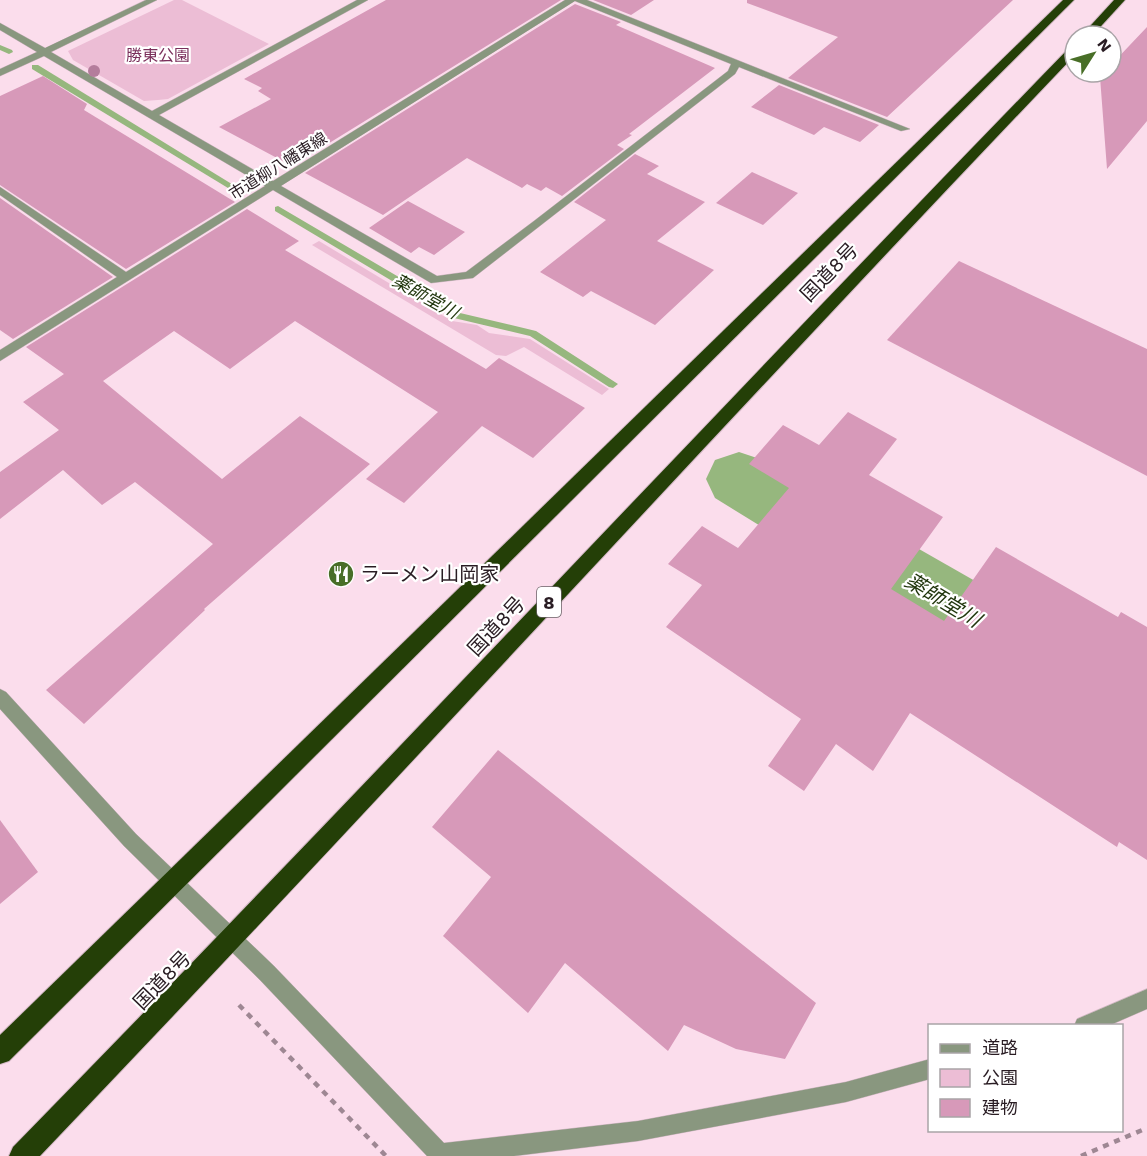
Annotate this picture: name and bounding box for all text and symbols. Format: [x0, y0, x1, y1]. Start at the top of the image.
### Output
north arrow [1063, 24, 1123, 84]
text: N [1093, 35, 1116, 56]
park label: 勝東公園 [126, 46, 190, 65]
street label: 市道柳八幡東線 [225, 128, 331, 204]
street label: 国道8号 [795, 238, 863, 306]
water label: 薬師堂川 [389, 269, 464, 324]
restaurant icon: ラーメン山岡家 [326, 559, 356, 589]
place label: ラーメン山岡家 [360, 562, 499, 586]
water label: 薬師堂川 [901, 568, 987, 633]
road number: 8 [537, 587, 561, 617]
street label: 国道8号 [463, 591, 529, 661]
street label: 国道8号 [128, 946, 196, 1014]
legend [928, 1024, 1123, 1132]
text: 道路 [982, 1037, 1018, 1058]
text: 公園 [982, 1067, 1018, 1088]
text: 建物 [982, 1097, 1018, 1118]

